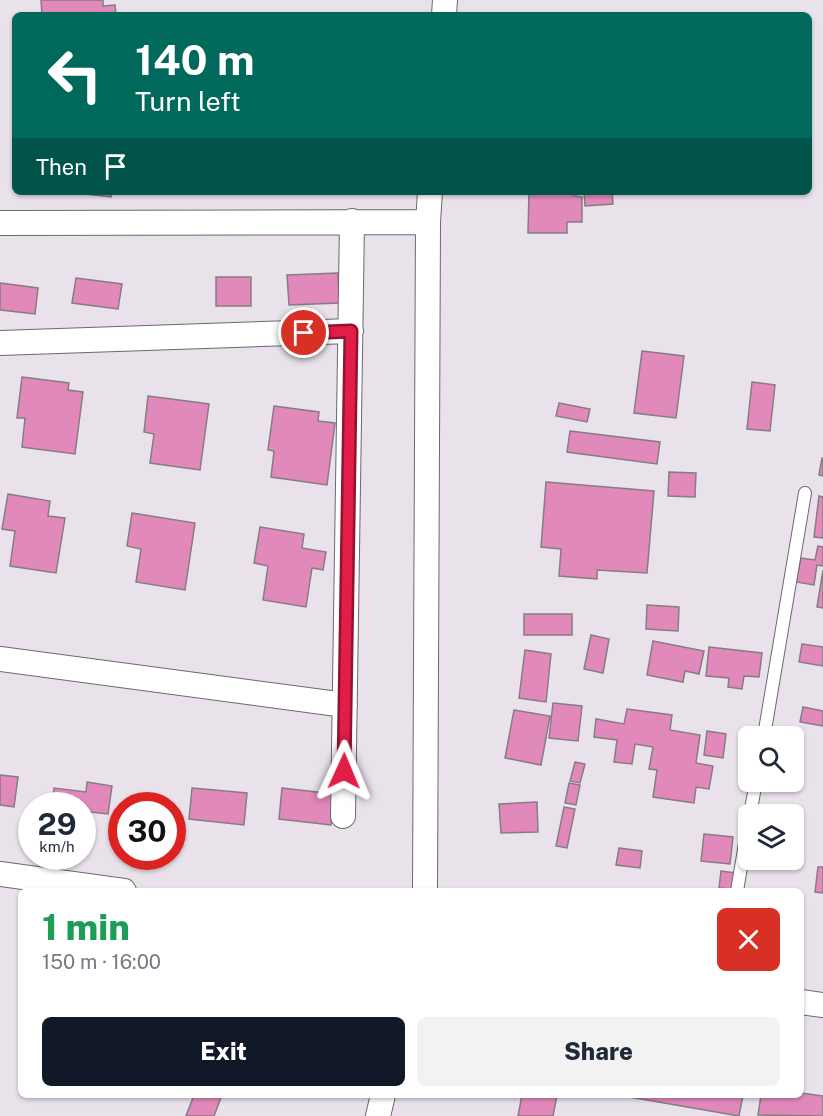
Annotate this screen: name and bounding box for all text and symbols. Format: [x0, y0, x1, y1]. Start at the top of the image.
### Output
text: 140 m [135, 35, 255, 84]
icon: left [36, 36, 114, 114]
text: Turn left [135, 85, 241, 117]
icon: arrive [99, 150, 132, 183]
text: Then [36, 154, 87, 180]
pin [278, 307, 329, 358]
icon: arrive [287, 316, 320, 349]
map controls [738, 726, 804, 870]
button: search [738, 726, 804, 792]
position arrow [312, 739, 376, 803]
speed limit sign: 30 [108, 792, 186, 870]
button: layers [738, 804, 804, 870]
text: 29 [38, 806, 76, 842]
text: km/h [39, 838, 75, 855]
text: 1 min [42, 906, 130, 948]
button: close [717, 908, 780, 971]
text: 150 m · 16:00 [42, 950, 161, 974]
button: Exit [42, 1017, 405, 1086]
button: Share [417, 1017, 780, 1086]

